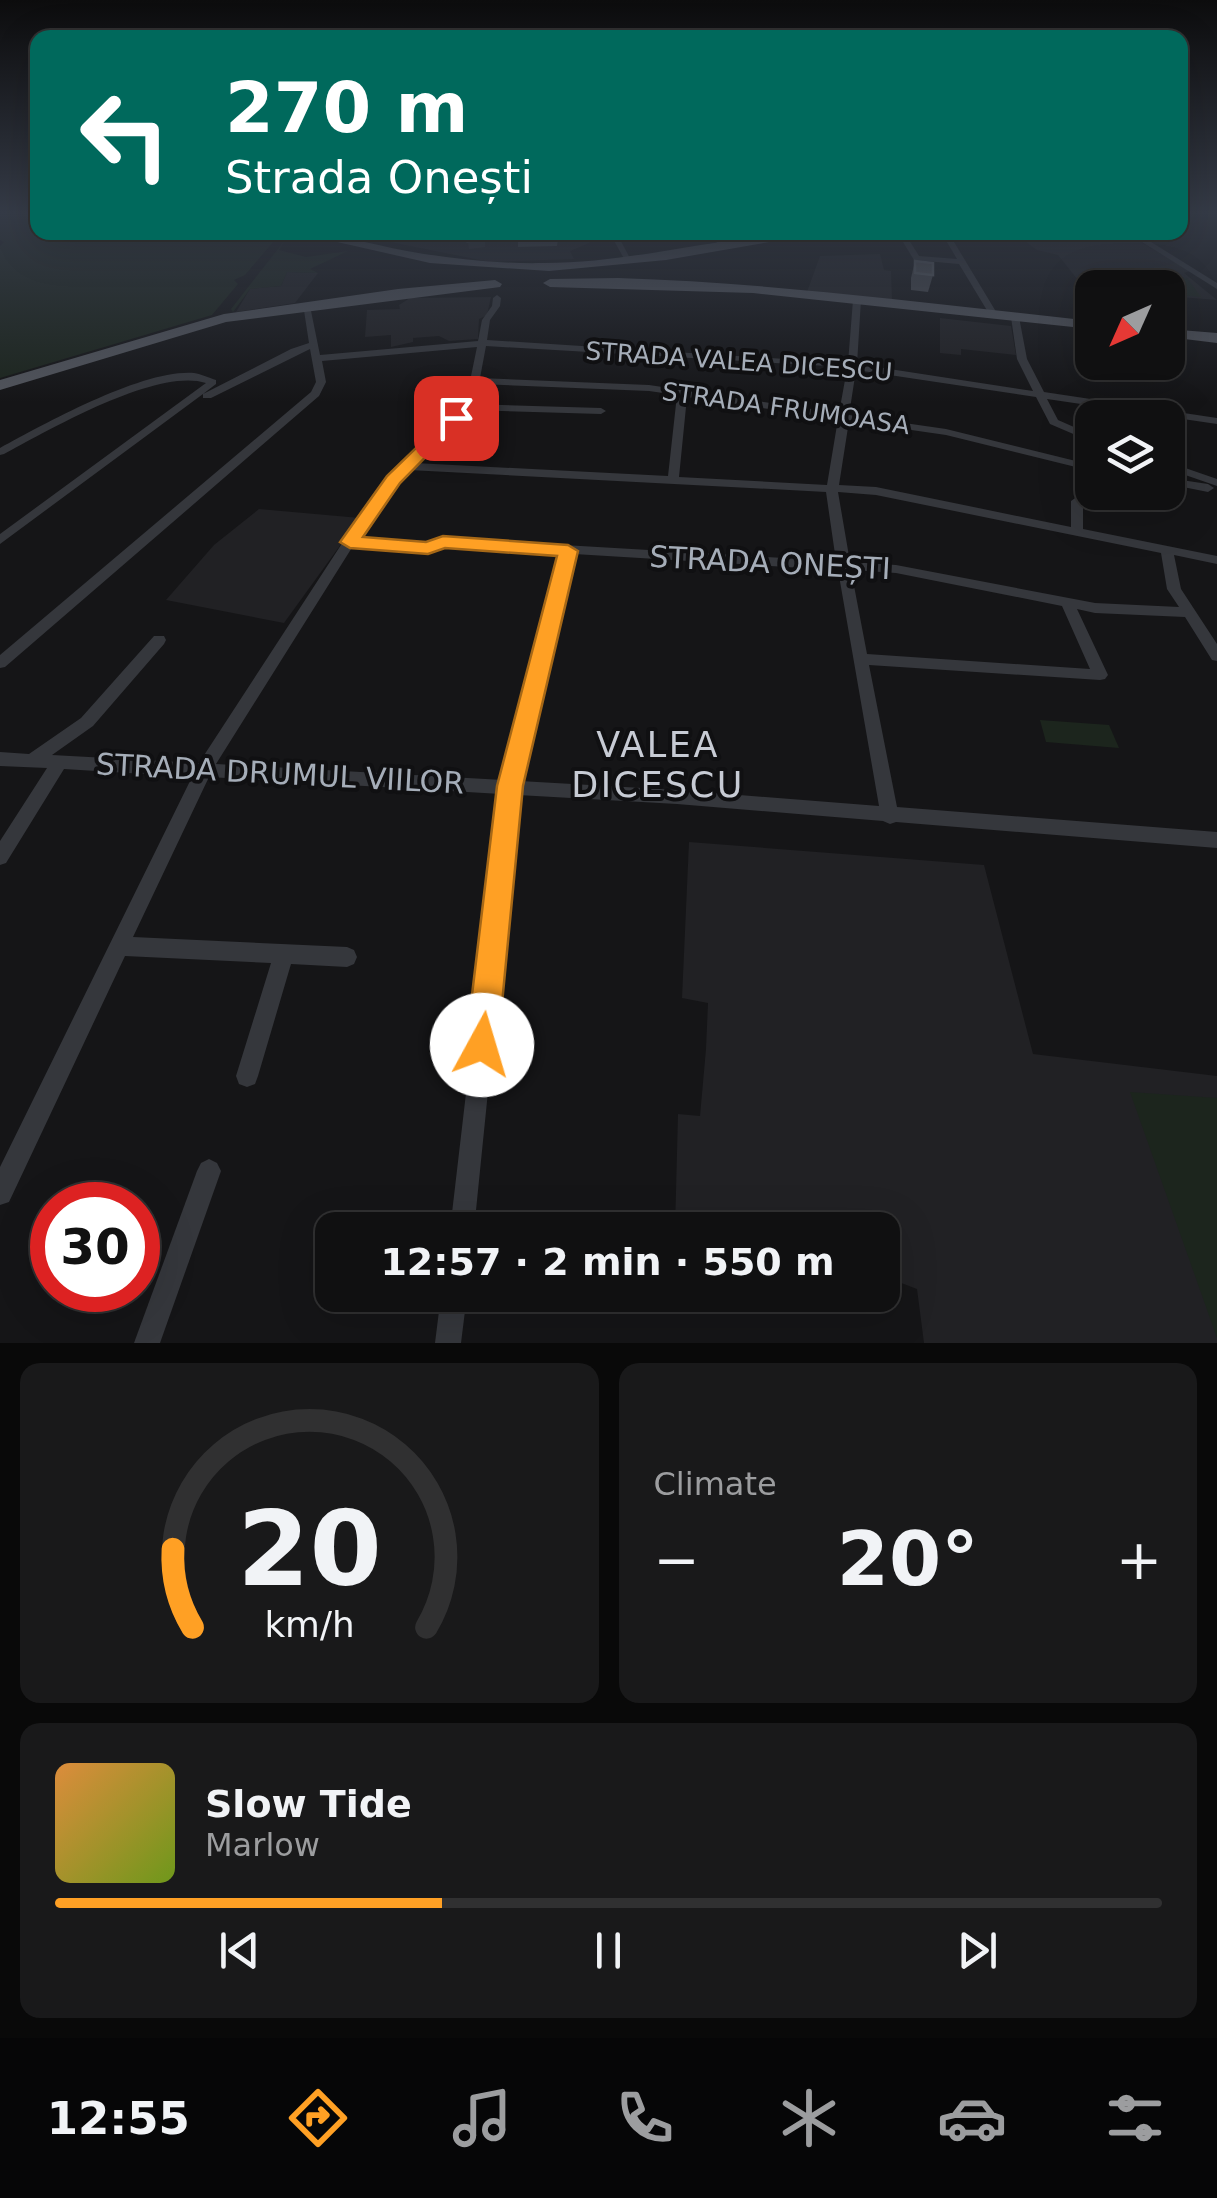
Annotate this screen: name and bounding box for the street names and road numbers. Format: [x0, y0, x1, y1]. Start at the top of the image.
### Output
street label: STRADA VALEA DICESCU [585, 336, 893, 387]
street label: STRADA FRUMOASA [660, 377, 912, 440]
street label: STRADA ONEȘTI [649, 539, 891, 586]
street label: STRADA DRUMUL VIILOR [95, 746, 465, 801]

